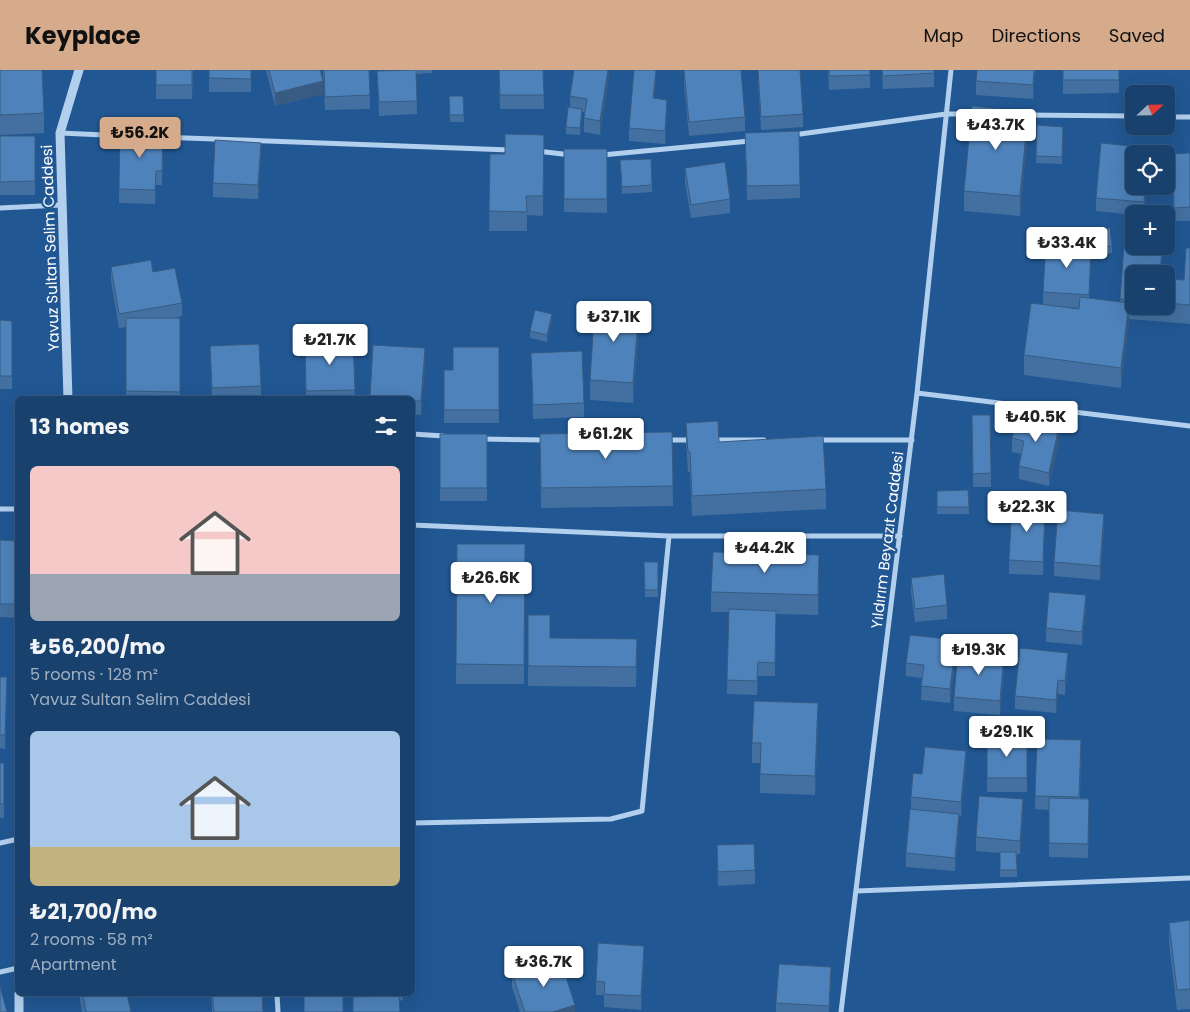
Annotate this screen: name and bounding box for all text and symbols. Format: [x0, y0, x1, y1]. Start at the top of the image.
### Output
text: Keyplace [25, 19, 141, 52]
text: Map [924, 23, 963, 48]
text: Directions [991, 23, 1081, 48]
text: Saved [1109, 23, 1165, 48]
north arrow [1125, 85, 1175, 135]
map controls [1125, 85, 1175, 315]
pin: ₺43.7K [955, 108, 1037, 151]
text: ₺43.7K [967, 113, 1025, 136]
pin: ₺56.2K [99, 116, 181, 159]
text: ₺56.2K [111, 121, 169, 144]
street label: Yavuz Sultan Selim Caddesi [36, 144, 64, 352]
button: locate [1125, 145, 1175, 195]
button: + [1125, 205, 1175, 255]
pin: ₺33.4K [1026, 226, 1108, 269]
text: ₺33.4K [1037, 231, 1097, 254]
button: − [1125, 265, 1175, 315]
pin: ₺37.1K [573, 300, 655, 343]
text: ₺37.1K [587, 305, 641, 328]
pin: ₺21.7K [289, 324, 371, 366]
text: ₺21.7K [304, 328, 356, 351]
pin: ₺40.5K [995, 400, 1077, 443]
text: ₺40.5K [1006, 405, 1066, 428]
text: 13 homes [30, 412, 129, 441]
icon: filters [372, 412, 400, 440]
pin: ₺61.2K [565, 418, 647, 460]
text: ₺61.2K [579, 422, 633, 445]
street label: Yıldırım Beyazıt Caddesi [866, 450, 908, 630]
pin: ₺22.3K [986, 490, 1068, 533]
text: ₺22.3K [999, 495, 1055, 518]
icon: home [170, 498, 260, 588]
pin: ₺44.2K [724, 532, 806, 574]
text: ₺44.2K [735, 536, 795, 559]
pin: ₺26.6K [450, 562, 532, 604]
text: ₺26.6K [462, 566, 520, 589]
text: ₺56,200/mo [30, 632, 165, 661]
pin: ₺19.3K [938, 634, 1020, 676]
text: ₺19.3K [952, 638, 1006, 661]
text: 5 rooms · 128 m² [30, 663, 158, 686]
text: Yavuz Sultan Selim Caddesi [30, 688, 251, 711]
pin: ₺29.1K [966, 716, 1048, 758]
text: ₺29.1K [980, 720, 1034, 743]
icon: home [170, 763, 260, 853]
text: ₺21,700/mo [30, 897, 157, 926]
text: 2 rooms · 58 m² [30, 928, 153, 951]
pin: ₺36.7K [503, 946, 585, 988]
text: ₺36.7K [515, 950, 573, 973]
text: Apartment [30, 953, 117, 976]

